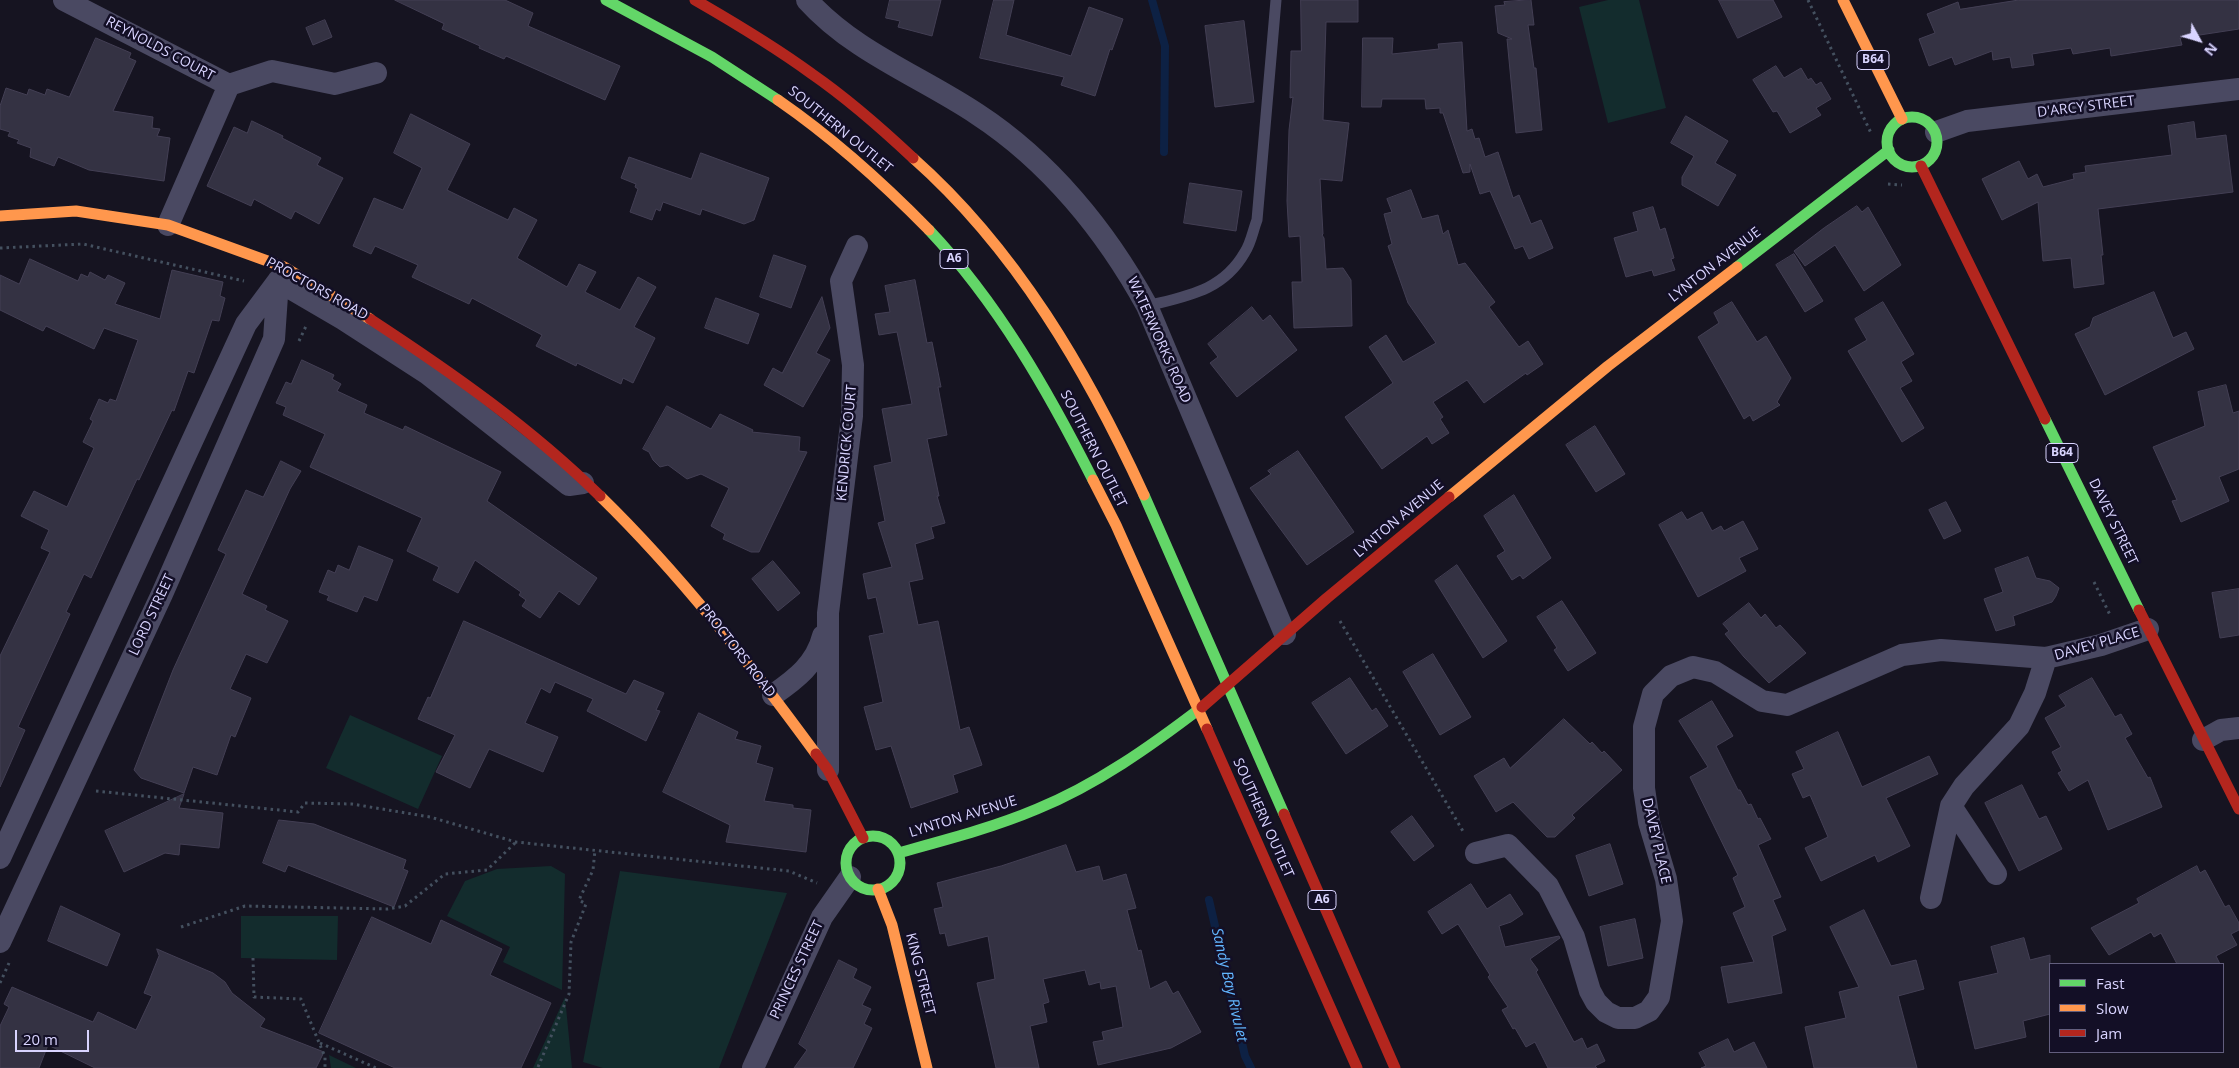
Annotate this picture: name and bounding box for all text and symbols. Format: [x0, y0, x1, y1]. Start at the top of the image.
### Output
street label: REYNOLDS COURT [103, 13, 217, 85]
north arrow [2174, 15, 2224, 65]
text: N [2200, 39, 2222, 60]
road number: B64 [1857, 50, 1889, 70]
street label: SOUTHERN OUTLET [785, 83, 895, 177]
street label: D'ARCY STREET [2036, 93, 2136, 121]
street label: LYNTON AVENUE [1666, 224, 1764, 306]
road number: A6 [940, 250, 968, 268]
street label: PROCTORS ROAD [263, 254, 371, 324]
street label: WATERWORKS ROAD [1124, 274, 1194, 406]
street label: KENDRICK COURT [834, 384, 860, 502]
street label: SOUTHERN OUTLET [1056, 388, 1130, 510]
road number: B64 [2046, 443, 2078, 462]
street label: DAVEY STREET [2085, 476, 2141, 568]
street label: LYNTON AVENUE [1351, 477, 1447, 561]
street label: LORD STREET [126, 572, 178, 658]
street label: PROCTORS ROAD [695, 601, 779, 701]
street label: DAVEY PLACE [2052, 624, 2142, 664]
street label: SOUTHERN OUTLET [1229, 756, 1297, 880]
street label: LYNTON AVENUE [907, 793, 1019, 841]
street label: DAVEY PLACE [1638, 796, 1674, 886]
road number: A6 [1308, 890, 1336, 910]
street label: PRINCES STREET [767, 918, 827, 1022]
water label: Sandy Bay Rivulet [1207, 926, 1251, 1044]
street label: KING STREET [902, 931, 938, 1017]
legend [2049, 963, 2224, 1053]
text: Fast [2096, 973, 2125, 993]
text: Slow [2096, 998, 2129, 1018]
scale bar [18, 1020, 91, 1052]
text: Jam [2096, 1023, 2122, 1043]
text: 20 m [23, 1029, 58, 1049]

